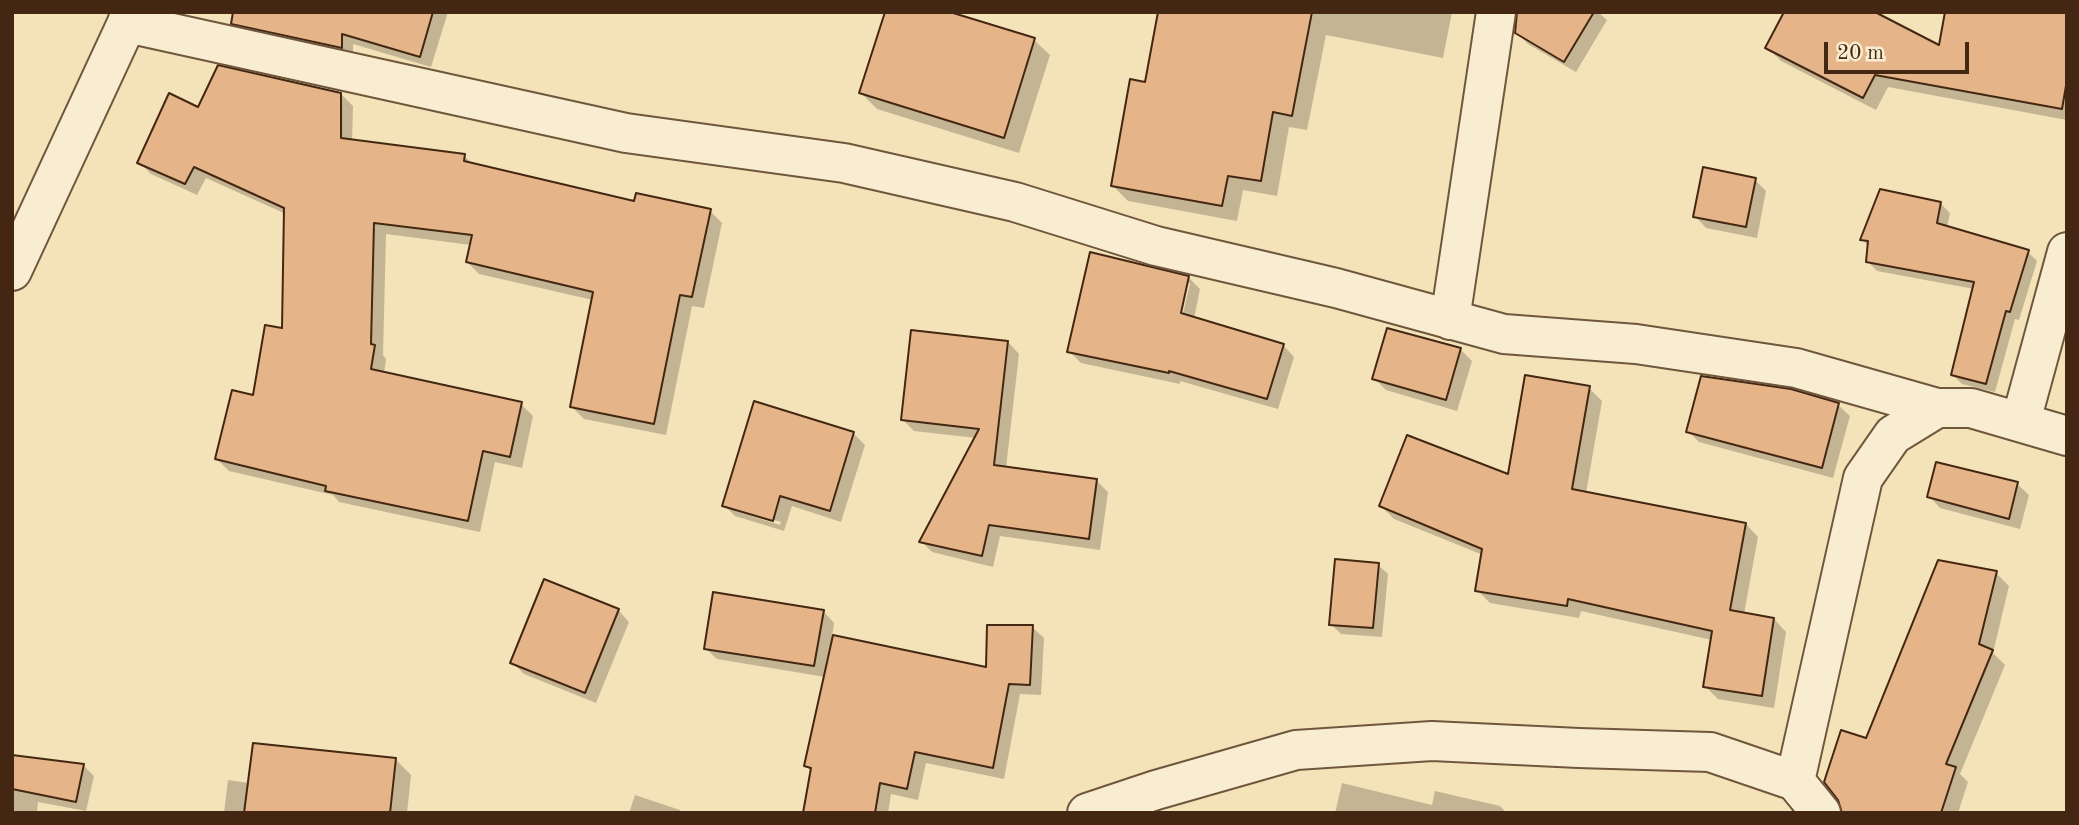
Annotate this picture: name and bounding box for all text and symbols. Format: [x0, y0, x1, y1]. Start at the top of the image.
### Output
scale bar [1827, 28, 1972, 72]
text: 20 m [1837, 43, 1884, 64]

